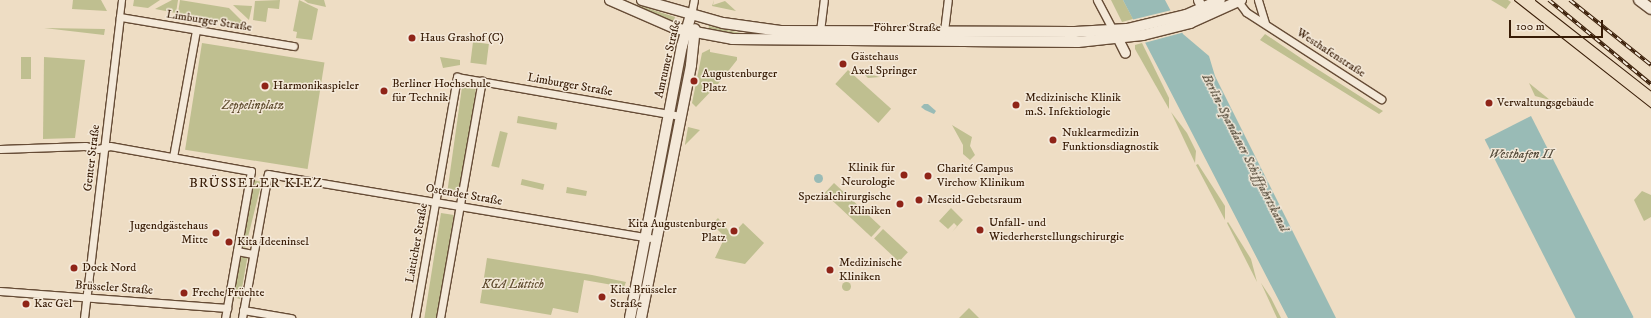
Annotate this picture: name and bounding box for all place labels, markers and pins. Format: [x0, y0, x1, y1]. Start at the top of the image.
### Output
place label: Haus Grashof (C) [420, 31, 504, 45]
marker: Haus Grashof (C) [407, 33, 417, 43]
place label: Gästehaus Axel Springer [851, 50, 917, 78]
marker: Gästehaus Axel Springer [838, 59, 848, 69]
place label: Augustenburger Platz [702, 67, 777, 95]
marker: Augustenburger Platz [689, 76, 699, 86]
place label: Berliner Hochschule für Technik [392, 77, 491, 105]
place label: Harmonikaspieler [273, 79, 359, 93]
marker: Harmonikaspieler [260, 81, 270, 91]
marker: Berliner Hochschule für Technik [379, 86, 389, 96]
place label: Medizinische Klinik m.S. Infektiologie [1025, 91, 1121, 119]
place label: Verwaltungsgebäude [1497, 96, 1594, 110]
marker: Verwaltungsgebäude [1484, 98, 1494, 108]
marker: Medizinische Klinik m.S. Infektiologie [1010, 99, 1022, 111]
place label: Nuklearmedizin Funktionsdiagnostik [1062, 126, 1159, 154]
marker: Nuklearmedizin Funktionsdiagnostik [1047, 134, 1059, 146]
place label: Klinik für Neurologie [841, 161, 895, 189]
place label: Charité Campus Virchow Klinikum [937, 162, 1025, 190]
marker: Klinik für Neurologie [898, 169, 910, 181]
marker: Charité Campus Virchow Klinikum [922, 170, 934, 182]
place label: Spezialchirurgische Kliniken [798, 190, 891, 218]
place label: Mescid-Gebetsraum [927, 193, 1022, 207]
marker: Mescid-Gebetsraum [914, 195, 924, 205]
marker: Spezialchirurgische Kliniken [894, 198, 906, 210]
place label: Unfall- und Wiederherstellungschirurgie [989, 216, 1124, 244]
place label: Kita Augustenburger Platz [628, 217, 726, 245]
place label: Jugendgästehaus Mitte [130, 219, 208, 247]
marker: Unfall- und Wiederherstellungschirurgie [974, 224, 986, 236]
marker: Kita Augustenburger Platz [729, 226, 739, 236]
marker: Jugendgästehaus Mitte [211, 228, 221, 238]
place label: Kita Ideeninsel [237, 235, 309, 249]
marker: Kita Ideeninsel [224, 237, 234, 247]
place label: Medizinische Kliniken [839, 256, 902, 284]
place label: Dock Nord [82, 261, 136, 275]
marker: Dock Nord [69, 263, 79, 273]
marker: Medizinische Kliniken [824, 264, 836, 276]
place label: Kita Brüsseler Straße [610, 283, 677, 311]
place label: Freche Früchte [192, 286, 264, 300]
marker: Freche Früchte [179, 288, 189, 298]
marker: Kita Brüsseler Straße [597, 292, 607, 302]
place label: Kac Gel [34, 297, 72, 311]
marker: Kac Gel [21, 299, 31, 309]

